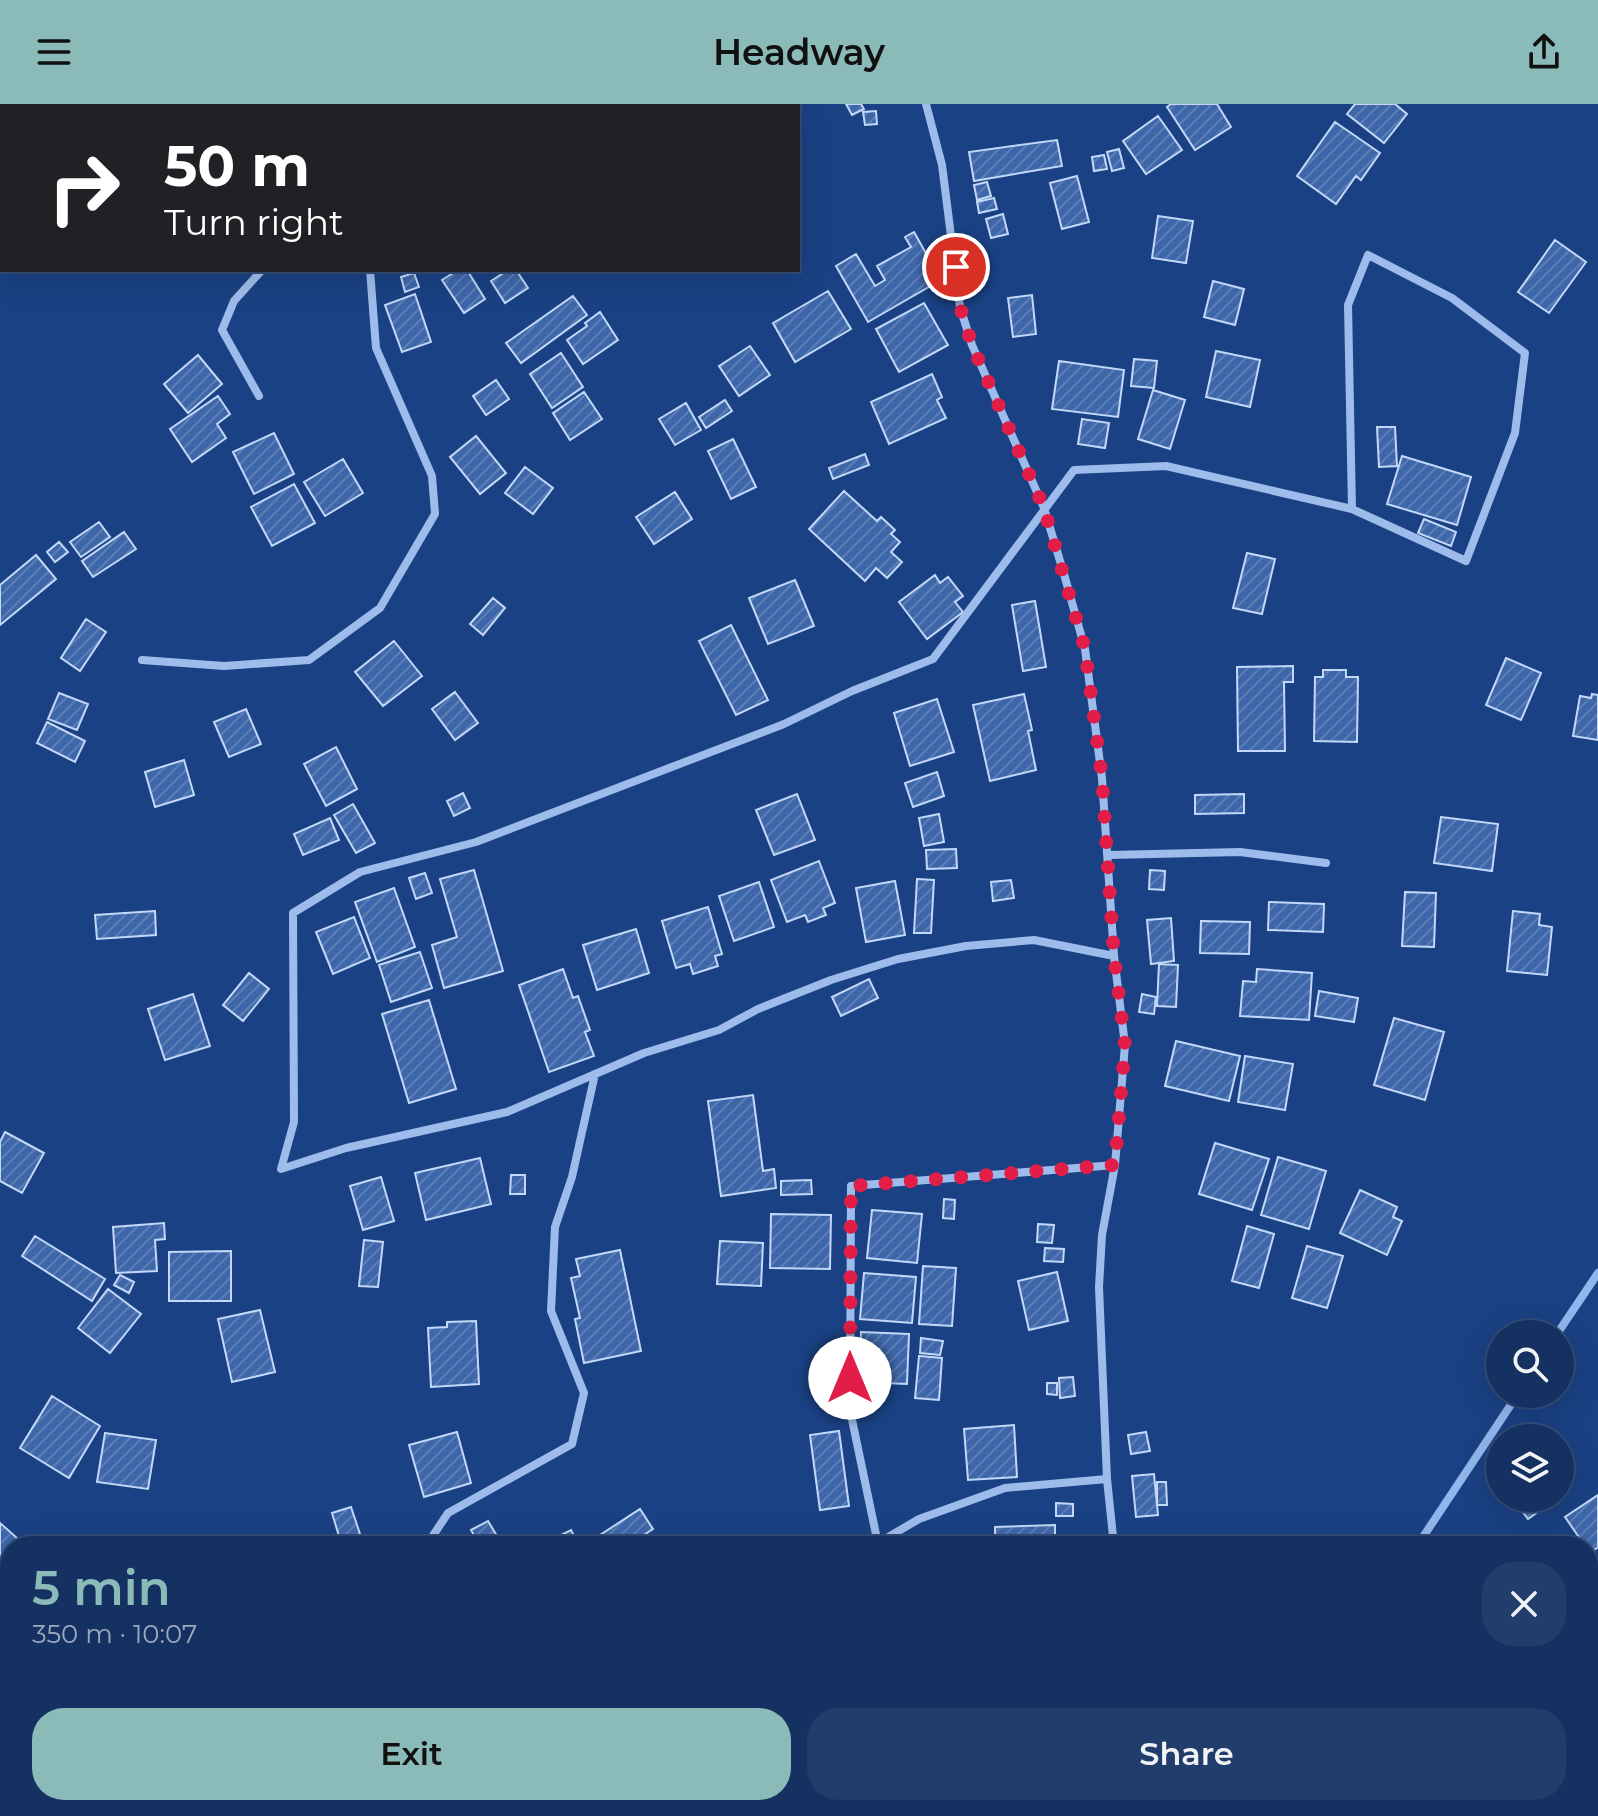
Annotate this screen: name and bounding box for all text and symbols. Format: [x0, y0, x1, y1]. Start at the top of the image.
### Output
icon: menu [32, 30, 76, 74]
text: Headway [713, 30, 885, 74]
icon: share [1522, 30, 1566, 74]
text: 50 m [164, 132, 310, 200]
icon: right [32, 136, 136, 240]
text: Turn right [164, 200, 344, 244]
pin [922, 233, 990, 301]
icon: arrive [934, 245, 978, 289]
map controls [1486, 1320, 1574, 1512]
button: search [1486, 1320, 1574, 1408]
position arrow [808, 1336, 892, 1420]
button: layers [1486, 1424, 1574, 1512]
text: 5 min [32, 1559, 171, 1617]
button: close [1482, 1562, 1566, 1646]
text: 350 m · 10:07 [32, 1618, 197, 1650]
button: Exit [32, 1708, 791, 1800]
button: Share [807, 1708, 1566, 1800]

